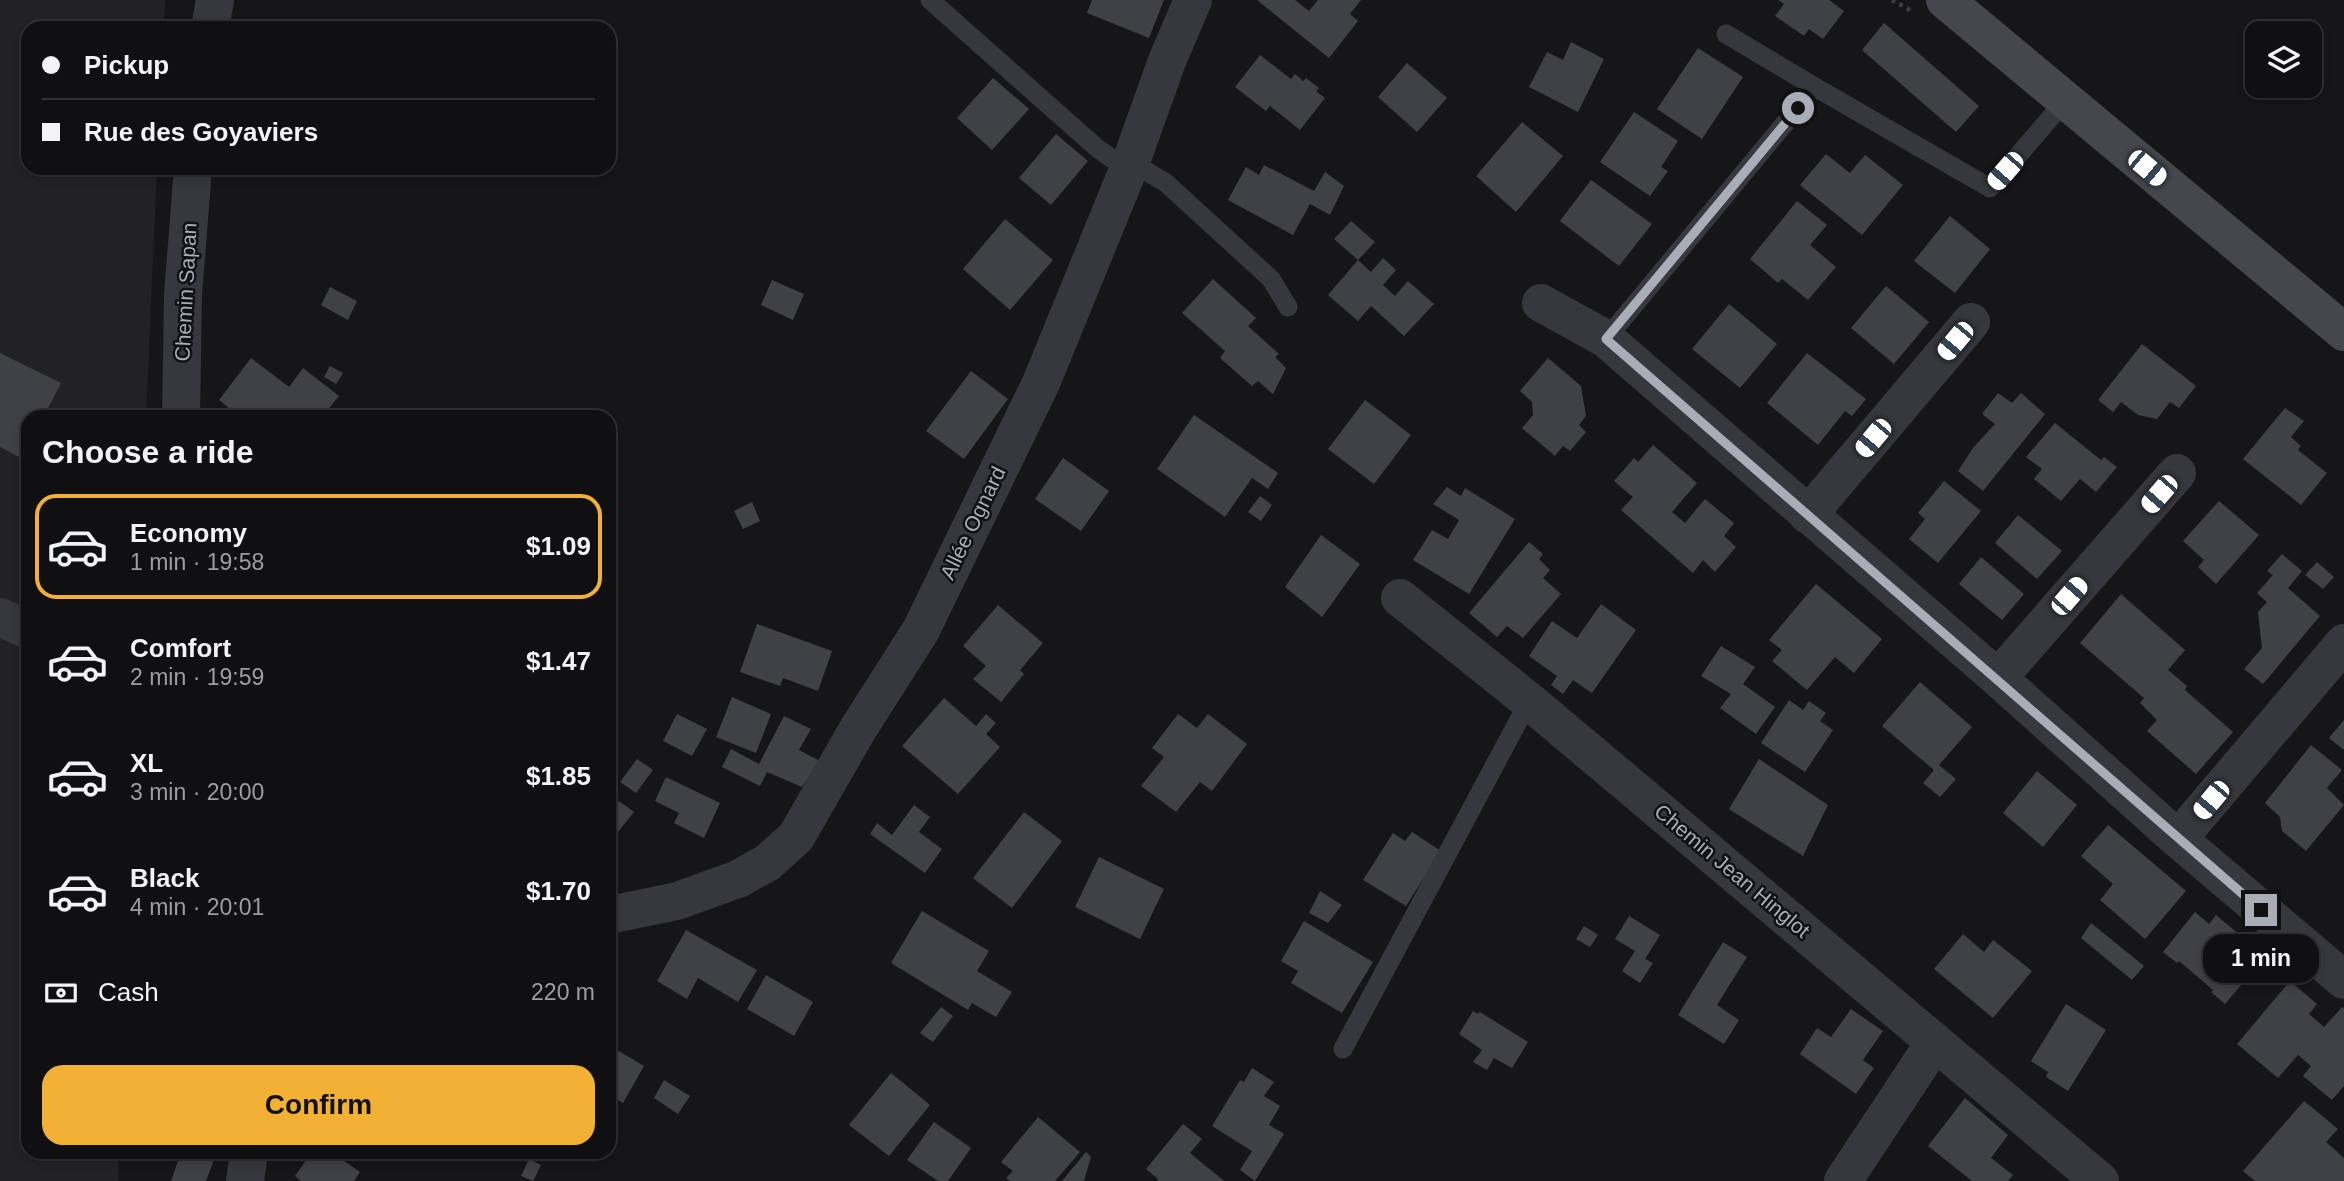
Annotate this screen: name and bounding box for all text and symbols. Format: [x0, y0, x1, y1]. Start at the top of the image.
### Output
map controls [2245, 21, 2322, 98]
button: layers [2245, 21, 2322, 98]
text: Pickup [84, 50, 169, 80]
route start [1782, 92, 1814, 124]
text: Rue des Goyaviers [84, 117, 318, 147]
car [2125, 146, 2170, 190]
car [1984, 148, 2027, 194]
street label: Chemin Sapan [170, 222, 201, 362]
car [1934, 318, 1977, 364]
car [1852, 415, 1895, 461]
text: Choose a ride [42, 434, 254, 470]
street label: Allée Ognard [935, 463, 1010, 583]
car [2138, 471, 2181, 517]
icon: car [46, 515, 109, 578]
text: Economy [130, 518, 247, 548]
text: $1.09 [526, 531, 591, 561]
text: 1 min · 19:58 [130, 549, 264, 575]
car [2048, 573, 2091, 619]
icon: car [46, 630, 109, 693]
text: Comfort [130, 633, 231, 663]
text: $1.47 [526, 646, 591, 676]
text: 2 min · 19:59 [130, 664, 264, 690]
icon: car [46, 745, 109, 808]
text: XL [130, 748, 163, 778]
text: $1.85 [526, 761, 591, 791]
car [2190, 777, 2233, 823]
text: 3 min · 20:00 [130, 779, 264, 805]
street label: Chemin Jean Hinglot [1650, 799, 1815, 942]
icon: car [46, 860, 109, 923]
text: Black [130, 863, 199, 893]
text: $1.70 [526, 876, 591, 906]
text: 4 min · 20:01 [130, 894, 264, 920]
route end [2245, 894, 2277, 926]
callout: 1 min [2203, 934, 2319, 984]
text: 1 min [2231, 945, 2291, 971]
icon: cash [42, 974, 80, 1012]
text: Cash [98, 977, 159, 1007]
text: 220 m [531, 979, 595, 1005]
button: Confirm [42, 1065, 595, 1145]

